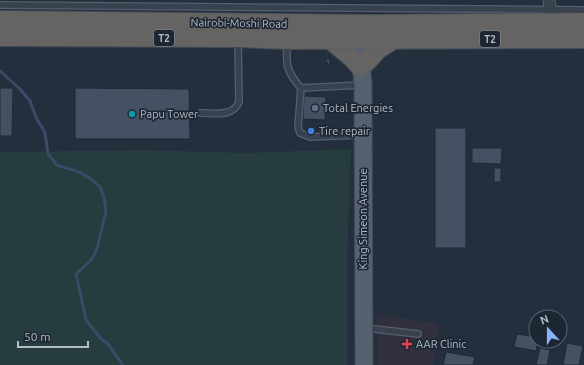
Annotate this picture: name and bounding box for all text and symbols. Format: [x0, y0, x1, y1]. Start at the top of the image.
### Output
street label: Nairobi-Moshi Road [191, 16, 287, 30]
road number: T2 [154, 30, 174, 46]
road number: T2 [480, 31, 500, 47]
place label: Total Energies [323, 102, 393, 114]
marker: Total Energies [310, 103, 320, 113]
place label: Papu Tower [140, 108, 199, 120]
marker: Papu Tower [127, 109, 137, 119]
place label: Tire repair [319, 125, 371, 137]
marker: Tire repair [306, 126, 316, 136]
street label: King Simeon Avenue [357, 168, 369, 270]
north arrow [528, 309, 568, 349]
text: N [538, 313, 550, 327]
scale bar [18, 323, 88, 349]
text: 50 m [24, 330, 51, 343]
marker: AAR Clinic [401, 338, 413, 350]
place label: AAR Clinic [416, 338, 466, 350]

